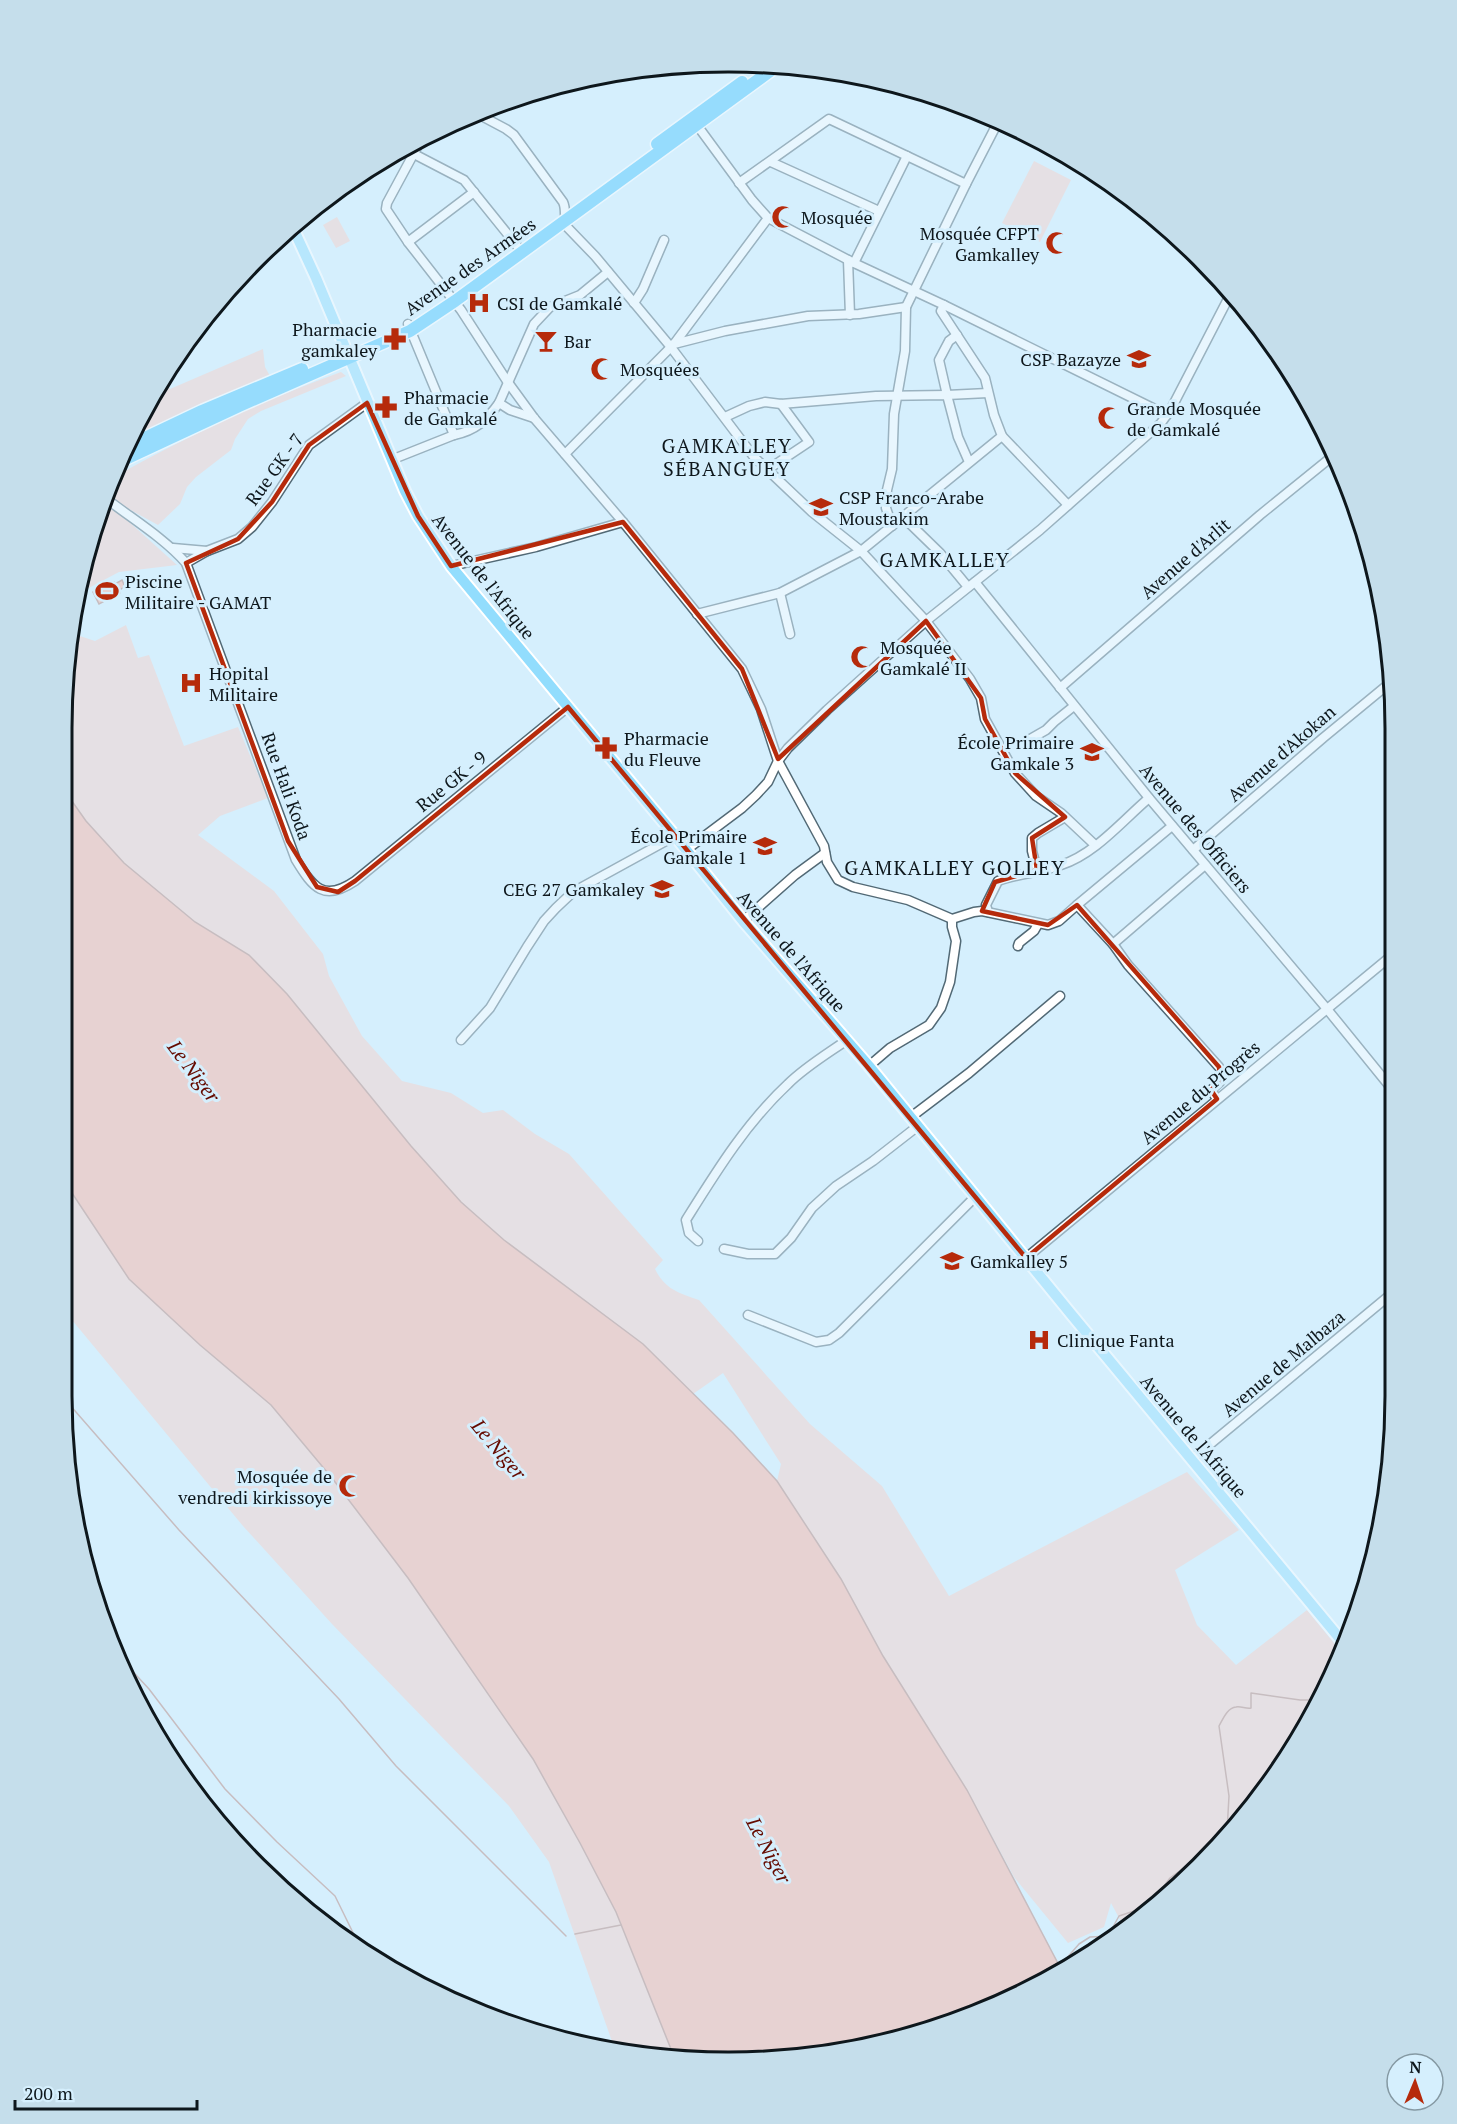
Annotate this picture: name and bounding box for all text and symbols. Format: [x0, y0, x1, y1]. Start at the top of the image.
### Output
mosque icon: Mosquée [770, 204, 796, 230]
place label: Mosquée [801, 205, 873, 229]
street label: Avenue des Armées [400, 212, 540, 320]
place label: Mosquée CFPT Gamkalley [920, 221, 1040, 266]
mosque icon: Mosquée CFPT Gamkalley [1044, 230, 1070, 256]
hospital icon: CSI de Gamkalé [466, 290, 492, 316]
place label: CSI de Gamkalé [497, 291, 622, 315]
place label: Pharmacie gamkaley [292, 317, 378, 362]
pharmacy icon: Pharmacie gamkaley [382, 326, 408, 352]
bar icon: Bar [533, 328, 559, 354]
place label: Bar [564, 329, 591, 353]
school or university icon: CSP Bazayze [1126, 346, 1152, 372]
place label: CSP Bazayze [1020, 347, 1121, 371]
mosque icon: Mosquées [589, 356, 615, 382]
place label: Mosquées [620, 357, 699, 381]
place label: Pharmacie de Gamkalé [404, 385, 497, 430]
pharmacy icon: Pharmacie de Gamkalé [373, 394, 399, 420]
place label: Grande Mosquée de Gamkalé [1127, 396, 1261, 441]
mosque icon: Grande Mosquée de Gamkalé [1096, 405, 1122, 431]
street label: Rue GK - 7 [240, 428, 308, 510]
district label: GAMKALLEY SÉBANGUEY [662, 432, 792, 482]
place label: CSP Franco-Arabe Moustakim [839, 485, 984, 530]
school or university icon: CSP Franco-Arabe Moustakim [808, 494, 834, 520]
street label: Avenue de l'Afrique [427, 508, 541, 644]
street label: Avenue d'Arlit [1135, 512, 1235, 604]
district label: GAMKALLEY [880, 546, 1010, 573]
place label: Piscine Militaire - GAMAT [125, 569, 271, 614]
sports icon: Piscine Militaire - GAMAT [94, 578, 120, 604]
place label: Mosquée Gamkalé II [880, 635, 967, 680]
mosque icon: Mosquée Gamkalé II [849, 644, 875, 670]
place label: Hopital Militaire [209, 661, 278, 706]
hospital icon: Hopital Militaire [178, 670, 204, 696]
street label: Avenue d'Akokan [1222, 699, 1340, 806]
place label: Pharmacie du Fleuve [624, 726, 709, 771]
street label: Rue Hali Koda [256, 729, 318, 843]
place label: École Primaire Gamkale 3 [958, 730, 1074, 775]
pharmacy icon: Pharmacie du Fleuve [593, 735, 619, 761]
school or university icon: École Primaire Gamkale 3 [1079, 739, 1105, 765]
street label: Rue GK - 9 [411, 745, 491, 817]
street label: Avenue des Officiers [1135, 758, 1257, 898]
place label: École Primaire Gamkale 1 [631, 824, 747, 869]
school or university icon: École Primaire Gamkale 1 [752, 833, 778, 859]
district label: GAMKALLEY GOLLEY [844, 854, 1066, 881]
school or university icon: CEG 27 Gamkaley [649, 876, 675, 902]
place label: CEG 27 Gamkaley [503, 877, 645, 901]
street label: Avenue de l'Afrique [732, 885, 852, 1017]
water label: Le Niger [161, 1034, 227, 1109]
street label: Avenue du Progrès [1135, 1035, 1265, 1149]
school or university icon: Gamkalley 5 [939, 1248, 965, 1274]
place label: Gamkalley 5 [970, 1249, 1068, 1273]
street label: Avenue de Malbaza [1216, 1304, 1350, 1422]
hospital icon: Clinique Fanta [1026, 1327, 1052, 1353]
place label: Clinique Fanta [1057, 1328, 1175, 1352]
street label: Avenue de l'Afrique [1135, 1369, 1253, 1503]
water label: Le Niger [465, 1412, 533, 1486]
place label: Mosquée de vendredi kirkissoye [177, 1464, 332, 1509]
mosque icon: Mosquée de vendredi kirkissoye [337, 1473, 363, 1499]
water label: Le Niger [740, 1811, 798, 1889]
north arrow [1385, 2052, 1445, 2112]
text: N [1409, 2056, 1422, 2078]
scale bar [15, 2073, 196, 2111]
text: 200 m [24, 2081, 73, 2105]

